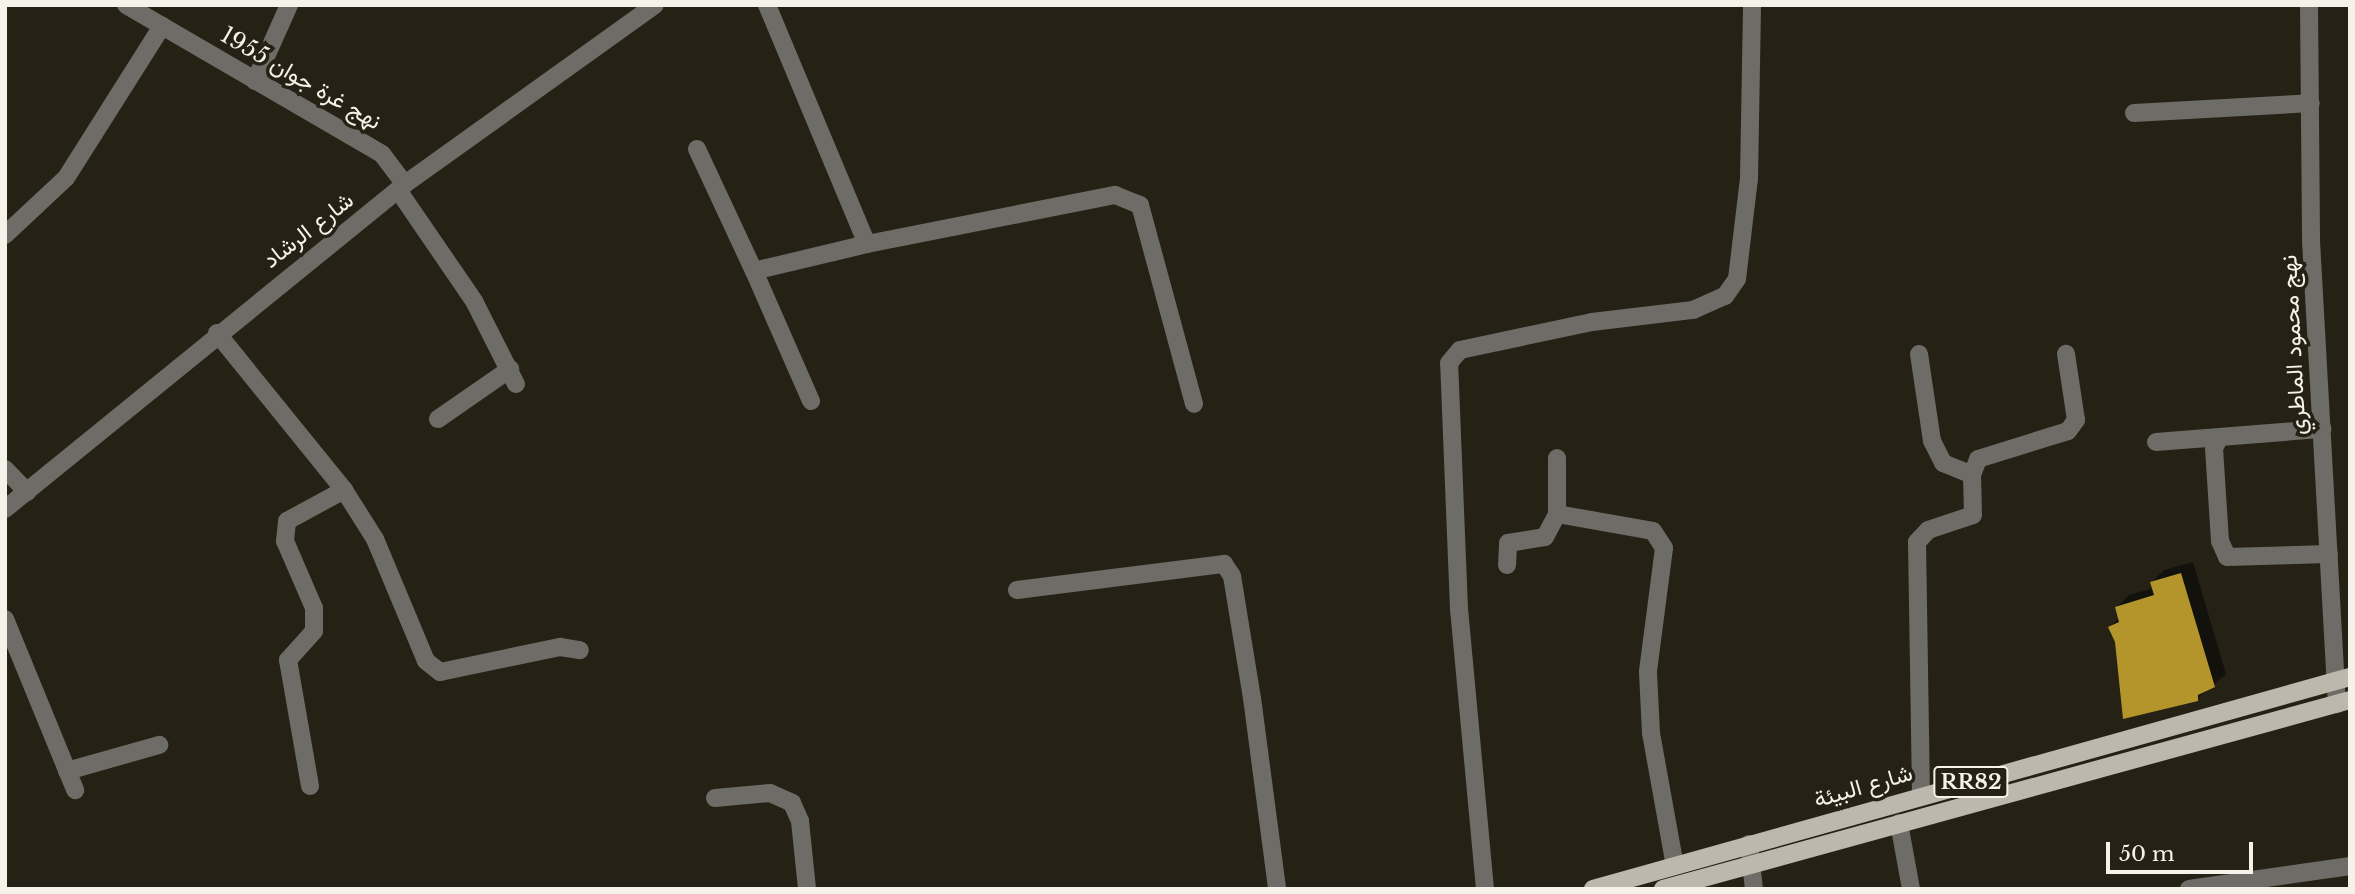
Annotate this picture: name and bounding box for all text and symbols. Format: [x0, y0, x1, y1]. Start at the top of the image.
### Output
street label: نهج غرة جوان 1955 [216, 21, 386, 135]
street label: شارع الرشاد [257, 186, 359, 274]
street label: نهج محمود الماطري [2274, 254, 2312, 436]
street label: شارع البيئة [1811, 759, 1915, 813]
road number: RR82 [1932, 764, 2010, 800]
scale bar [2110, 828, 2257, 872]
text: 50 m [2119, 841, 2174, 867]

